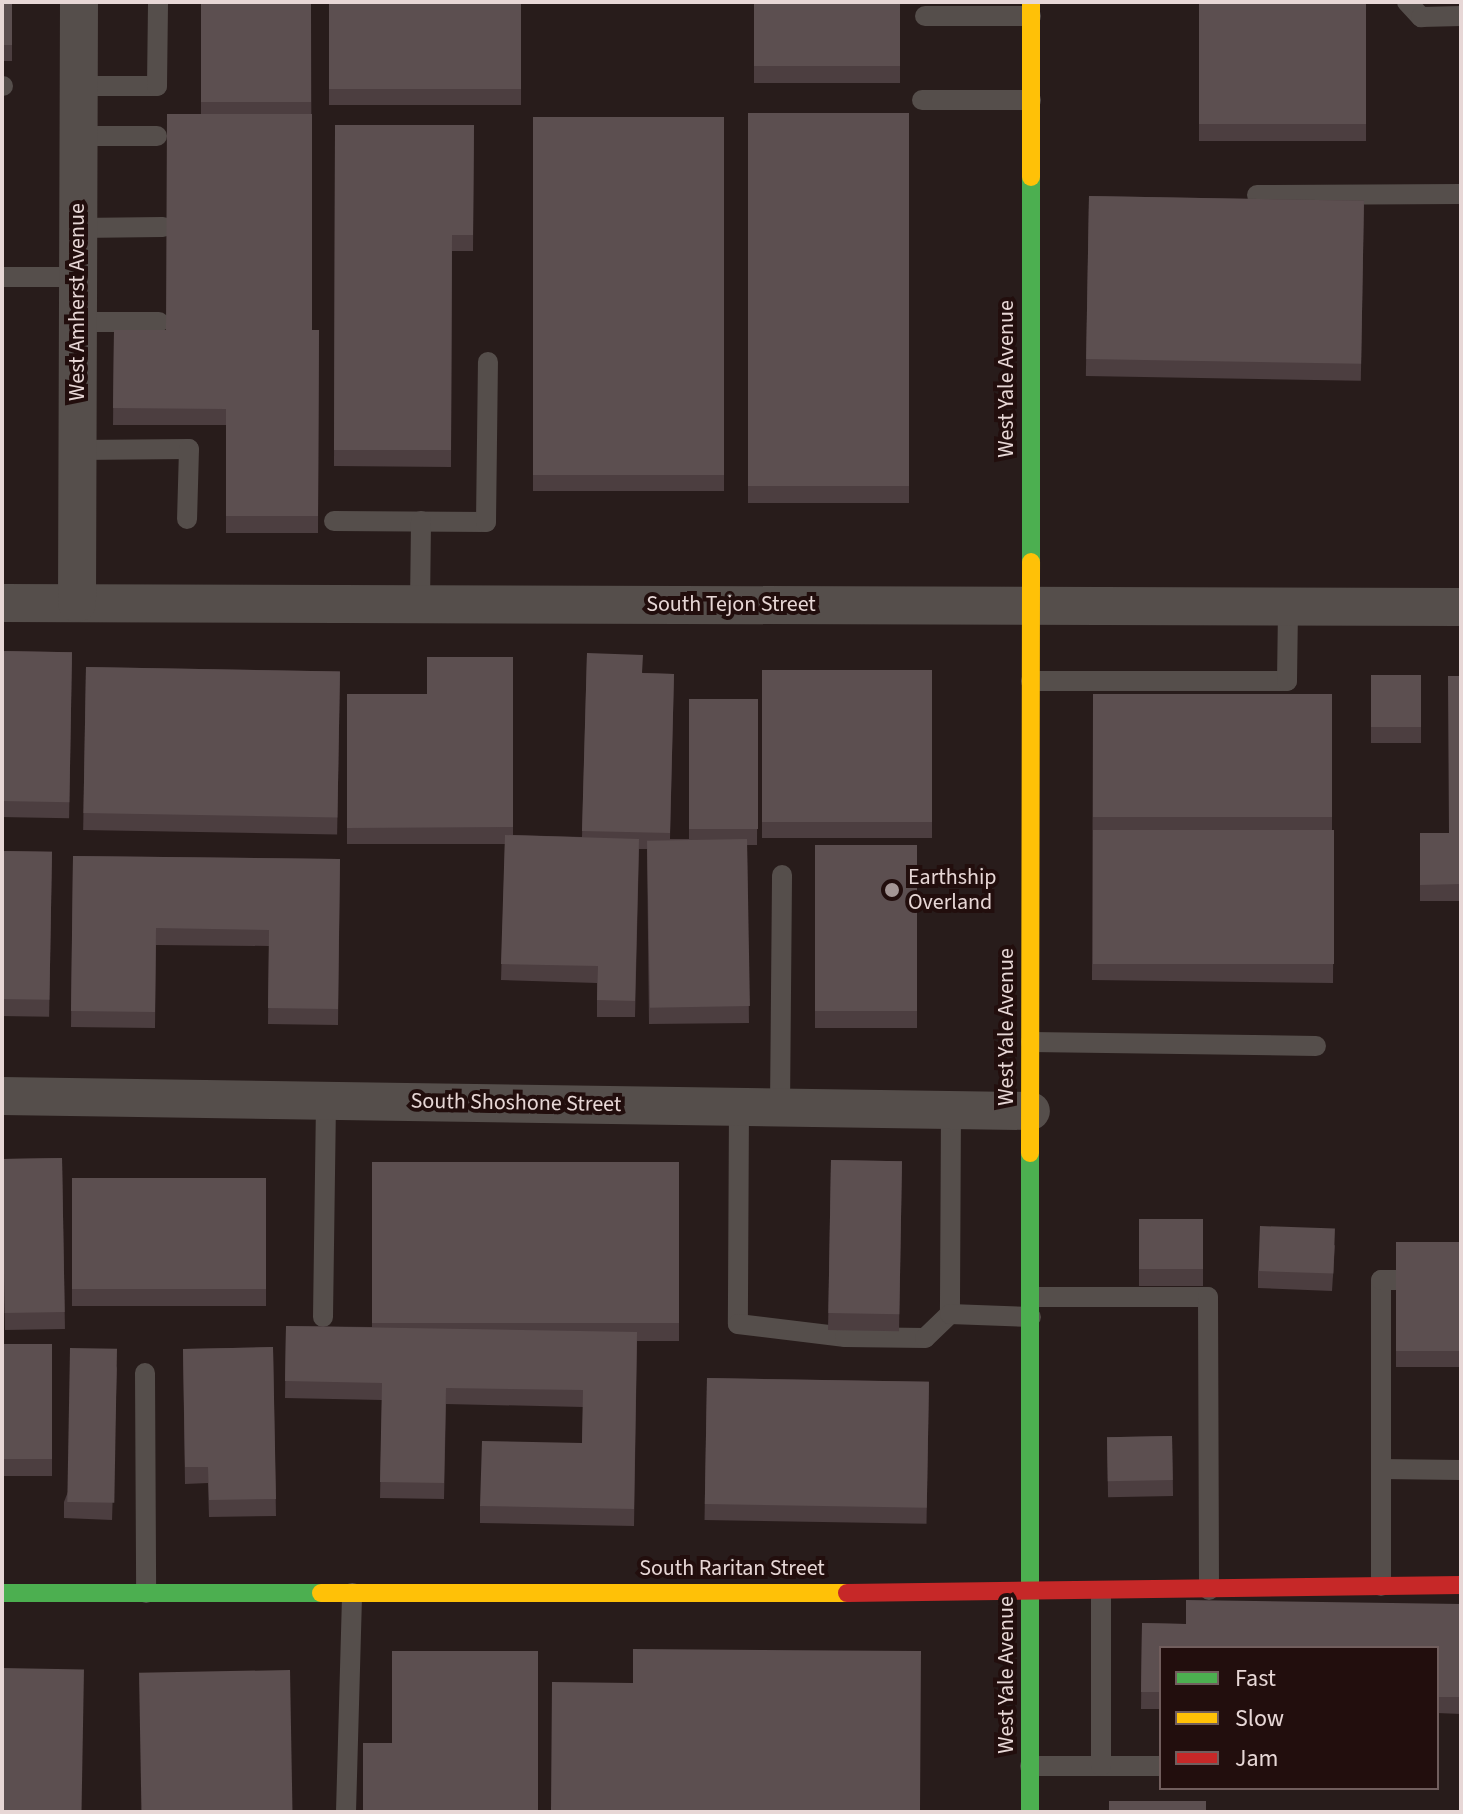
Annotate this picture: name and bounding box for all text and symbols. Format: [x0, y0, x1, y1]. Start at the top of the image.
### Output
street label: West Amherst Avenue [65, 203, 91, 401]
street label: West Yale Avenue [994, 300, 1020, 458]
street label: South Tejon Street [646, 592, 816, 618]
place label: Earthship Overland [908, 864, 997, 916]
marker: Earthship Overland [883, 881, 901, 899]
street label: West Yale Avenue [994, 948, 1020, 1106]
street label: South Shoshone Street [410, 1088, 622, 1118]
street label: South Raritan Street [639, 1556, 825, 1582]
street label: West Yale Avenue [994, 1596, 1020, 1754]
legend [1159, 1646, 1439, 1790]
text: Fast [1235, 1661, 1276, 1696]
text: Slow [1235, 1701, 1284, 1736]
text: Jam [1235, 1741, 1279, 1776]

